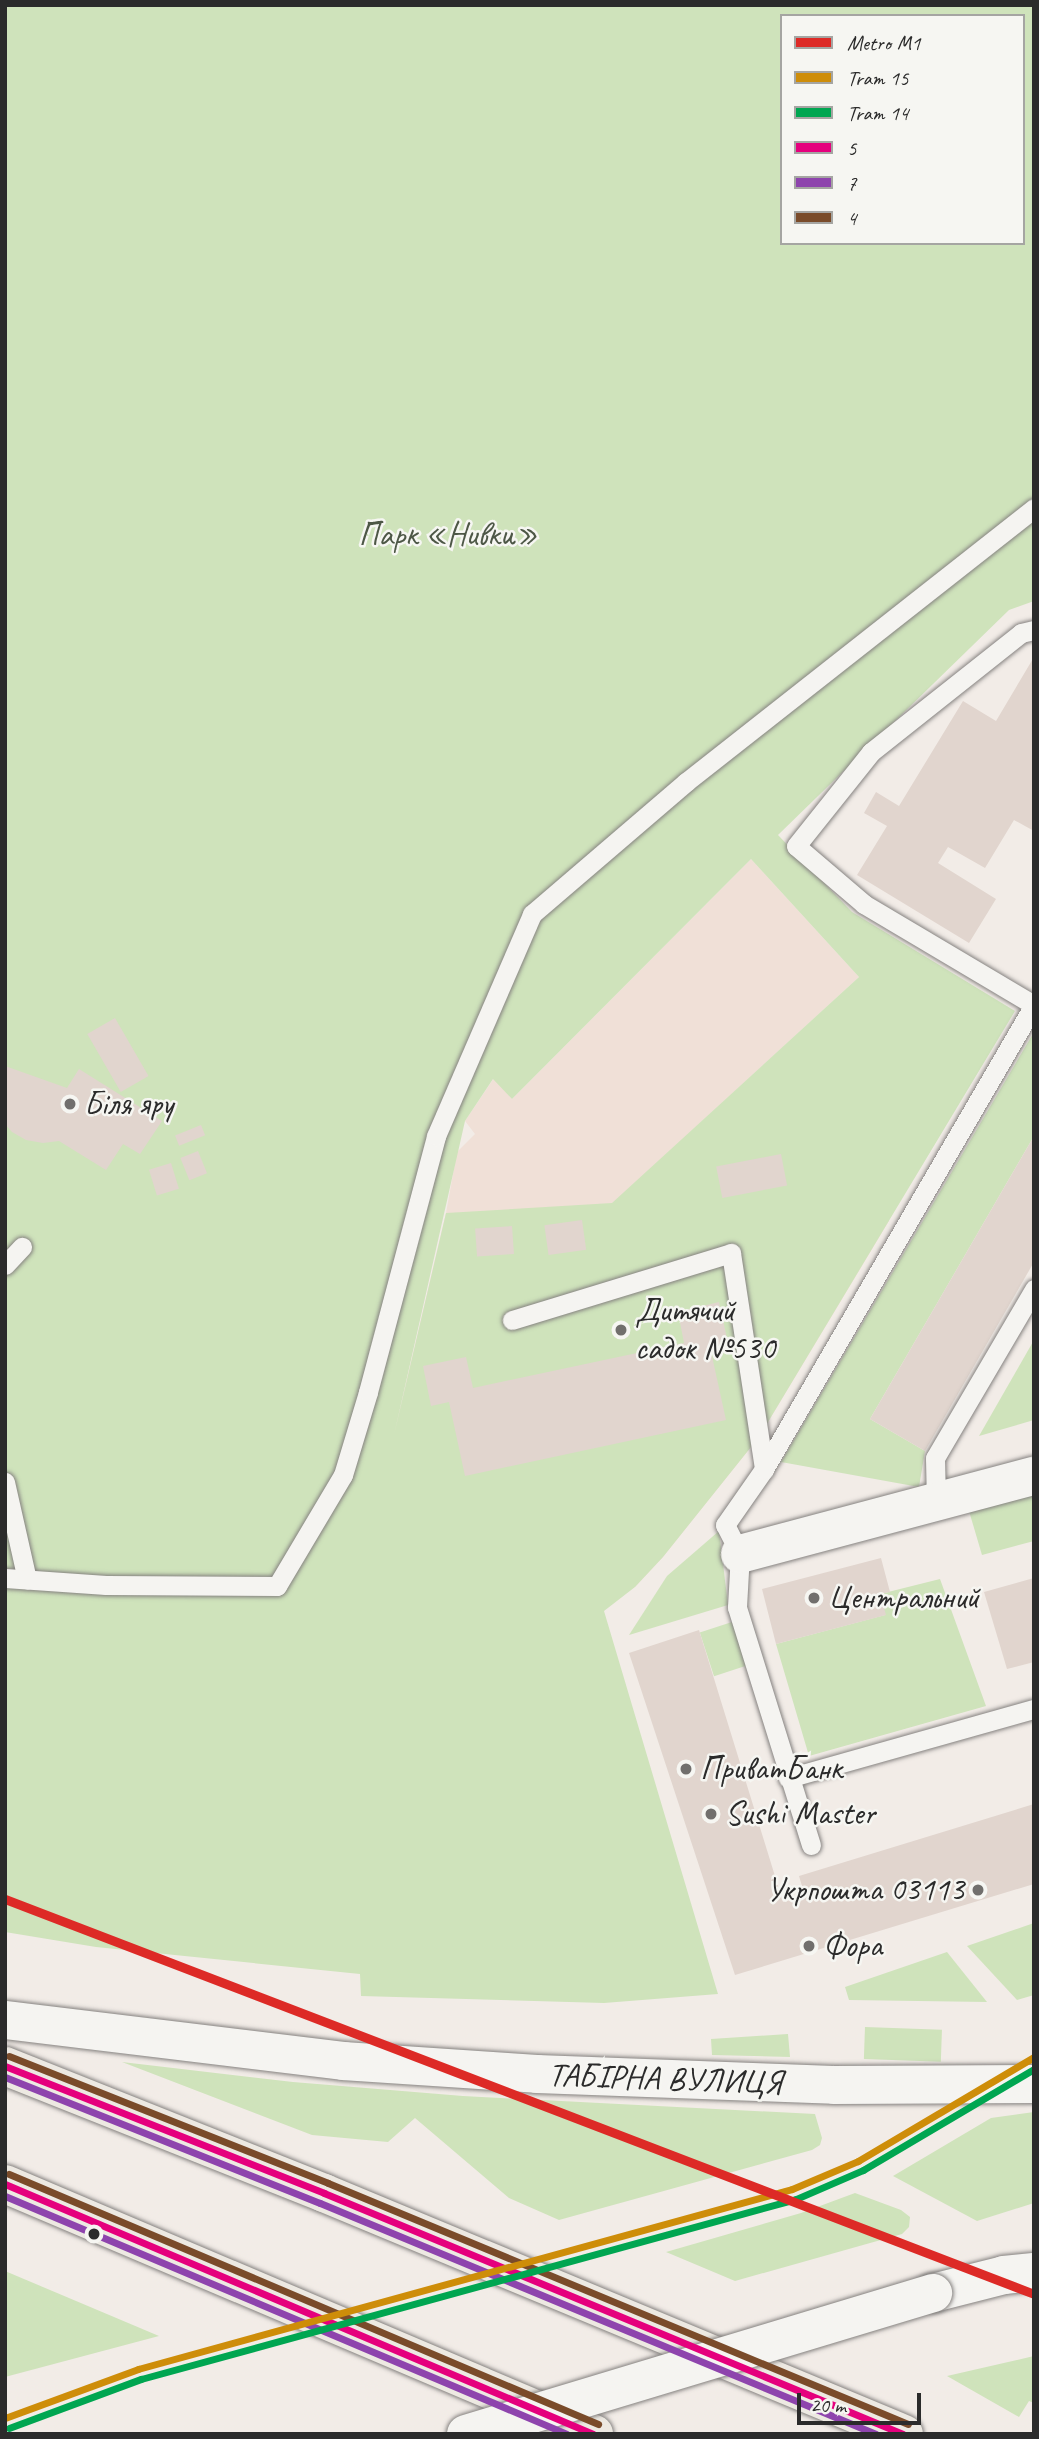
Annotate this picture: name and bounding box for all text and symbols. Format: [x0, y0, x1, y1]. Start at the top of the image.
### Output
legend [780, 14, 1025, 245]
text: Metro M1 [847, 30, 921, 56]
text: Tram 15 [847, 65, 908, 91]
text: Tram 14 [847, 100, 908, 126]
text: 5 [847, 135, 856, 161]
text: 7 [847, 170, 856, 196]
text: 4 [847, 205, 856, 231]
park label: Парк «Нивки» [358, 515, 538, 555]
place label: Біля яру [84, 1084, 175, 1124]
marker: Біля яру [62, 1096, 78, 1112]
place label: Дитячий садок №530 [635, 1291, 775, 1369]
marker: Дитячий садок №530 [613, 1322, 629, 1338]
place label: Центральний [828, 1578, 979, 1618]
marker: Центральний [806, 1590, 822, 1606]
place label: ПриватБанк [700, 1749, 842, 1789]
marker: ПриватБанк [678, 1761, 694, 1777]
place label: Sushi Master [725, 1794, 876, 1834]
marker: Sushi Master [703, 1806, 719, 1822]
place label: Укрпошта 03113 [766, 1870, 964, 1910]
marker: Укрпошта 03113 [970, 1882, 986, 1898]
place label: Фора [823, 1926, 882, 1966]
marker: Фора [801, 1938, 817, 1954]
street label: ТАБІРНА ВУЛИЦЯ [549, 2055, 781, 2103]
unlabelled marker [87, 2227, 101, 2241]
scale bar [801, 2380, 925, 2424]
text: 20 m [810, 2392, 846, 2418]

